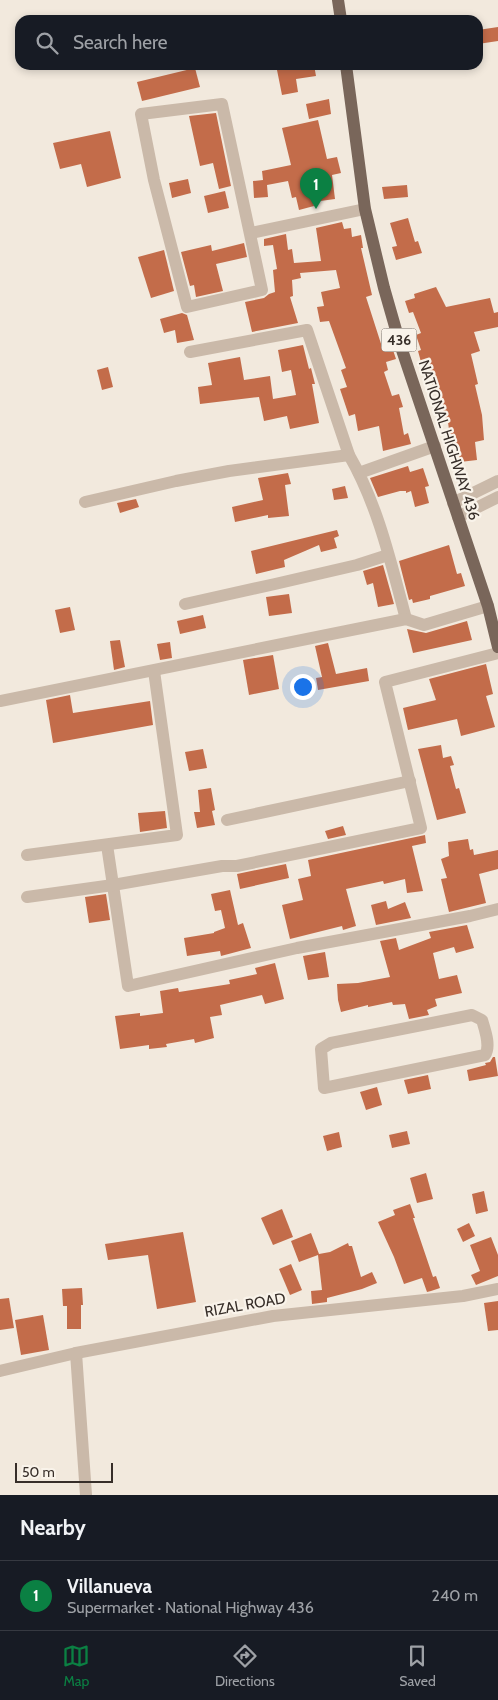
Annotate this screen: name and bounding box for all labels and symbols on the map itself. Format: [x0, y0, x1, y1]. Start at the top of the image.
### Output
pin: 1 [300, 168, 332, 209]
road number: 436 [382, 328, 416, 352]
street label: NATIONAL HIGHWAY 436 [415, 358, 483, 522]
your location [290, 674, 316, 700]
street label: RIZAL ROAD [203, 1289, 287, 1321]
scale bar [15, 1460, 112, 1483]

